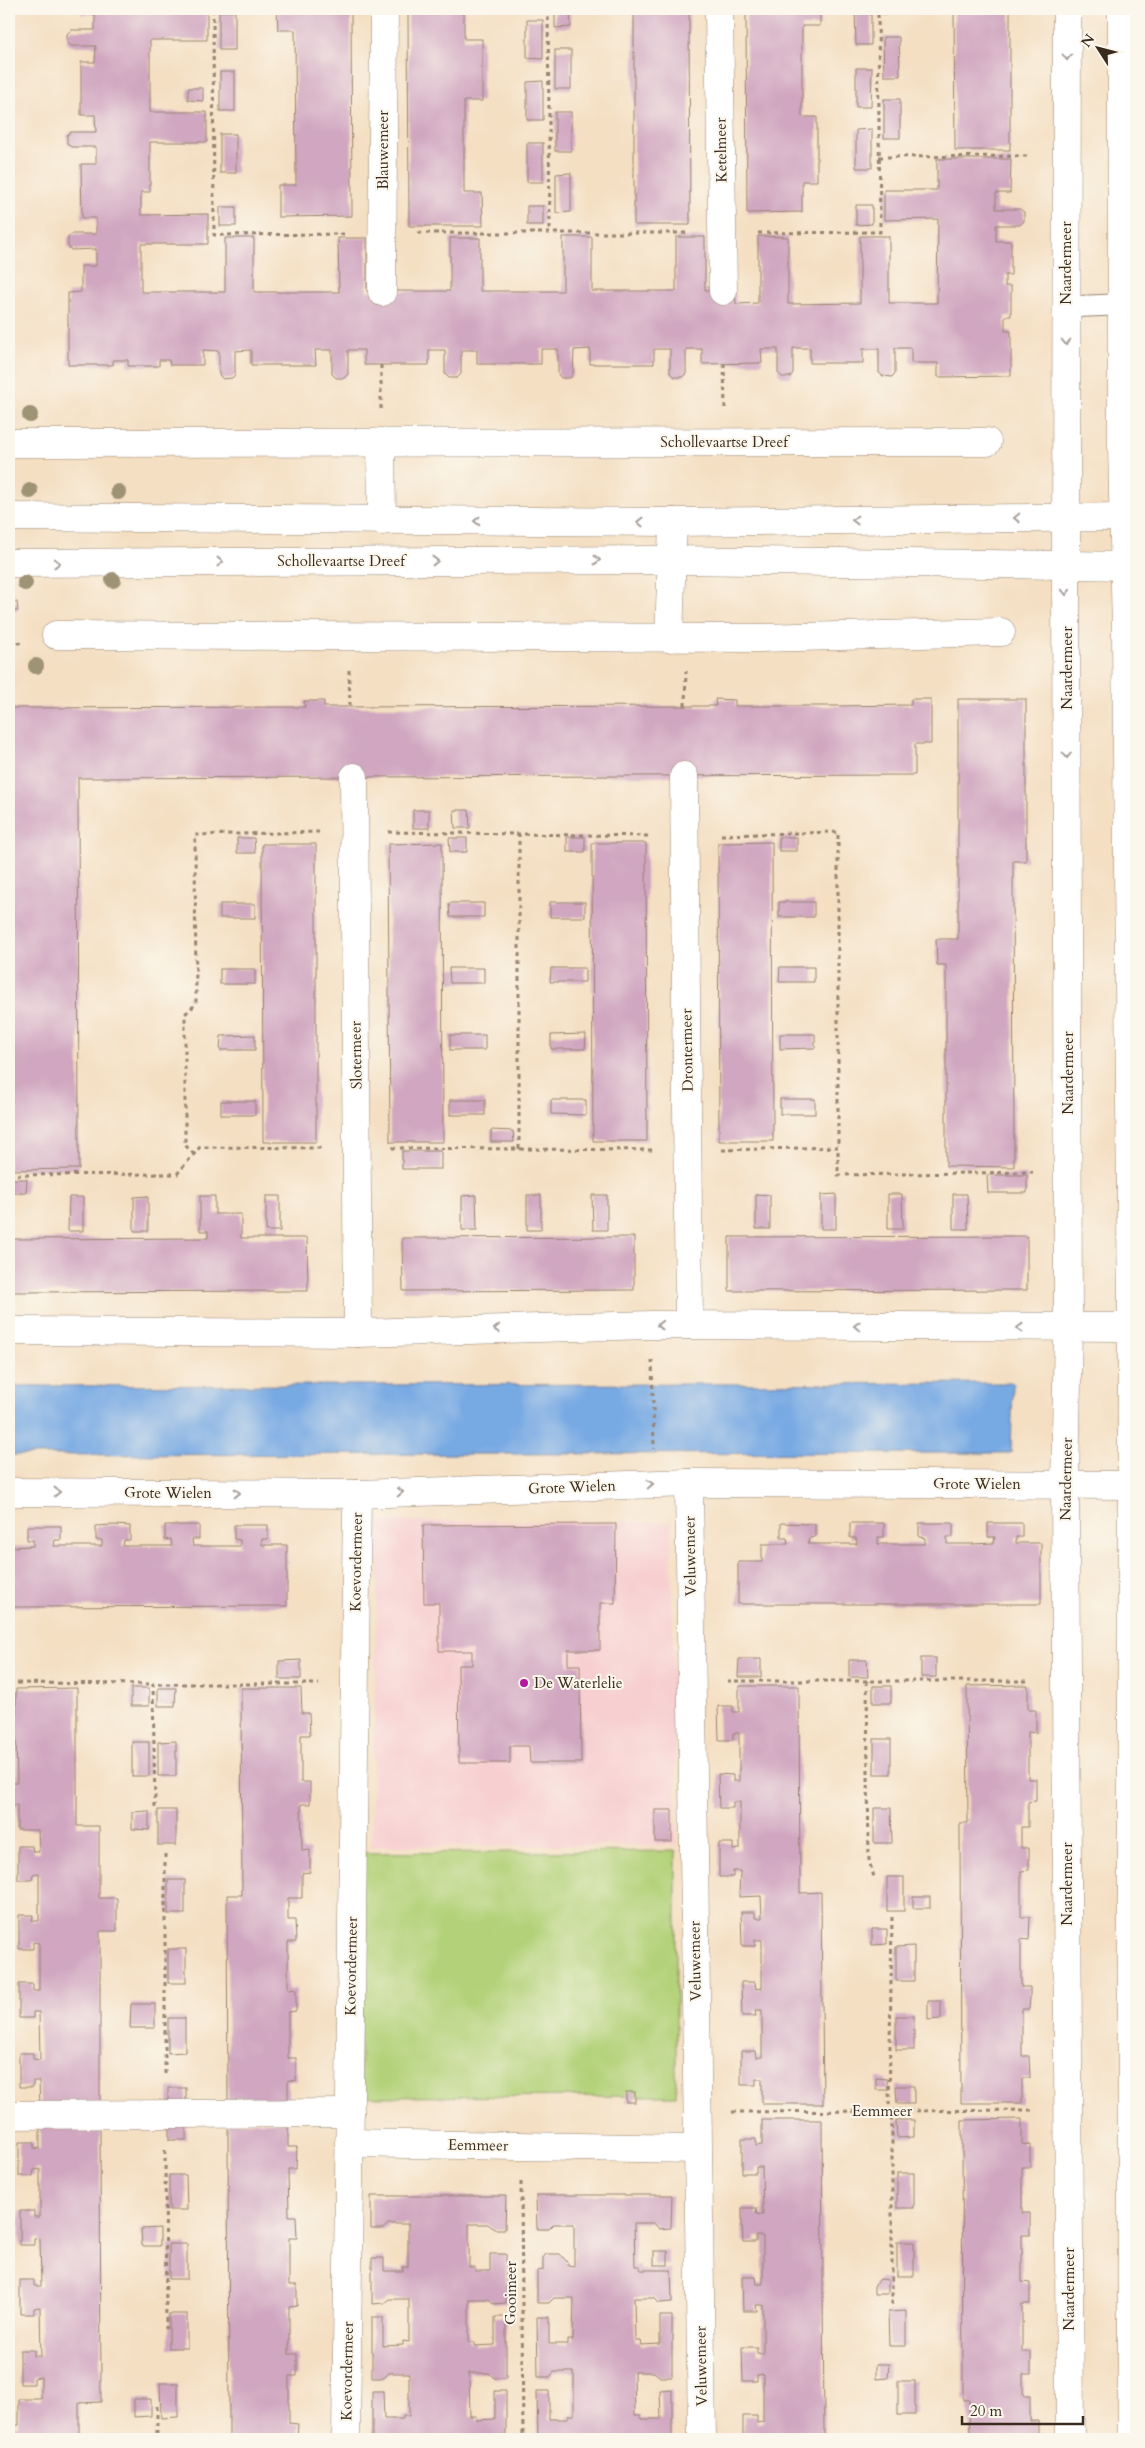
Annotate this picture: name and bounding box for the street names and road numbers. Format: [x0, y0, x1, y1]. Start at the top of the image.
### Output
street label: Blauwemeer [373, 110, 393, 190]
street label: Ketelmeer [710, 117, 732, 183]
street label: Naardermeer [1056, 221, 1076, 305]
street label: Schollevaartse Dreef [660, 432, 790, 452]
street label: Schollevaartse Dreef [277, 551, 407, 571]
street label: Naardermeer [1057, 626, 1077, 710]
street label: Drontermeer [676, 1008, 698, 1092]
street label: Slotermeer [345, 1020, 367, 1089]
street label: Naardermeer [1058, 1031, 1078, 1115]
street label: Naardermeer [1055, 1437, 1077, 1521]
street label: Grote Wielen [933, 1474, 1021, 1494]
street label: Grote Wielen [528, 1475, 617, 1499]
street label: Grote Wielen [124, 1483, 212, 1503]
street label: Koevordermeer [345, 1512, 367, 1612]
street label: Veluwemeer [679, 1515, 701, 1596]
street label: Naardermeer [1057, 1842, 1077, 1926]
street label: Koevordermeer [340, 1916, 362, 2016]
street label: Veluwemeer [684, 1920, 706, 2001]
street label: Eemmeer [852, 2101, 913, 2121]
street label: Eemmeer [448, 2134, 509, 2156]
street label: Naardermeer [1059, 2247, 1079, 2331]
street label: Gooimeer [501, 2260, 521, 2325]
street label: Koevordermeer [336, 2321, 358, 2421]
street label: Veluwemeer [690, 2325, 712, 2406]

